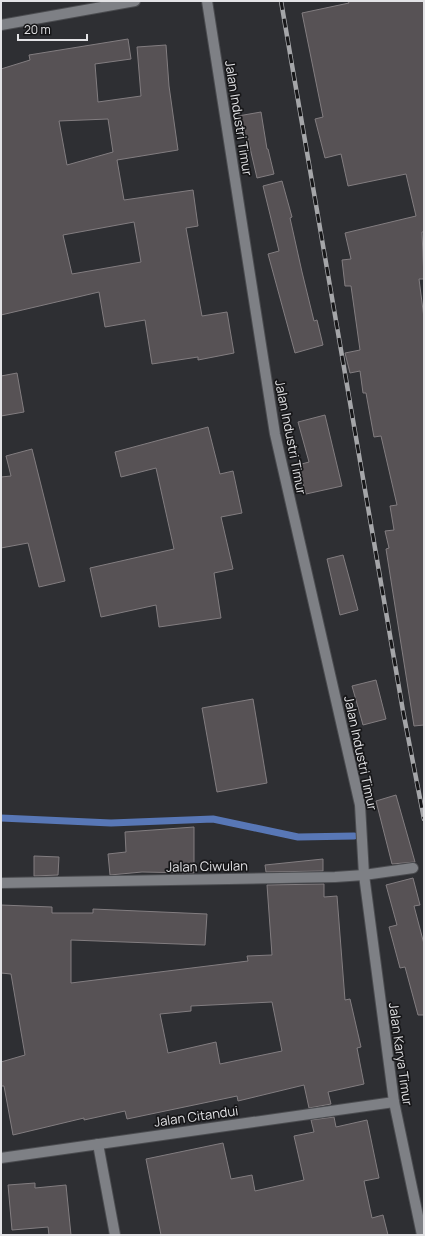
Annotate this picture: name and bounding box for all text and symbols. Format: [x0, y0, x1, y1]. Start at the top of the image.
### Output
scale bar [18, 16, 87, 42]
text: 20 m [24, 21, 51, 38]
street label: Jalan Industri Timur [221, 59, 257, 177]
street label: Jalan Industri Timur [271, 378, 311, 496]
street label: Jalan Industri Timur [340, 694, 382, 812]
street label: Jalan Ciwulan [166, 856, 248, 876]
street label: Jalan Karya Timur [385, 1001, 417, 1107]
street label: Jalan Citandui [153, 1101, 239, 1131]

